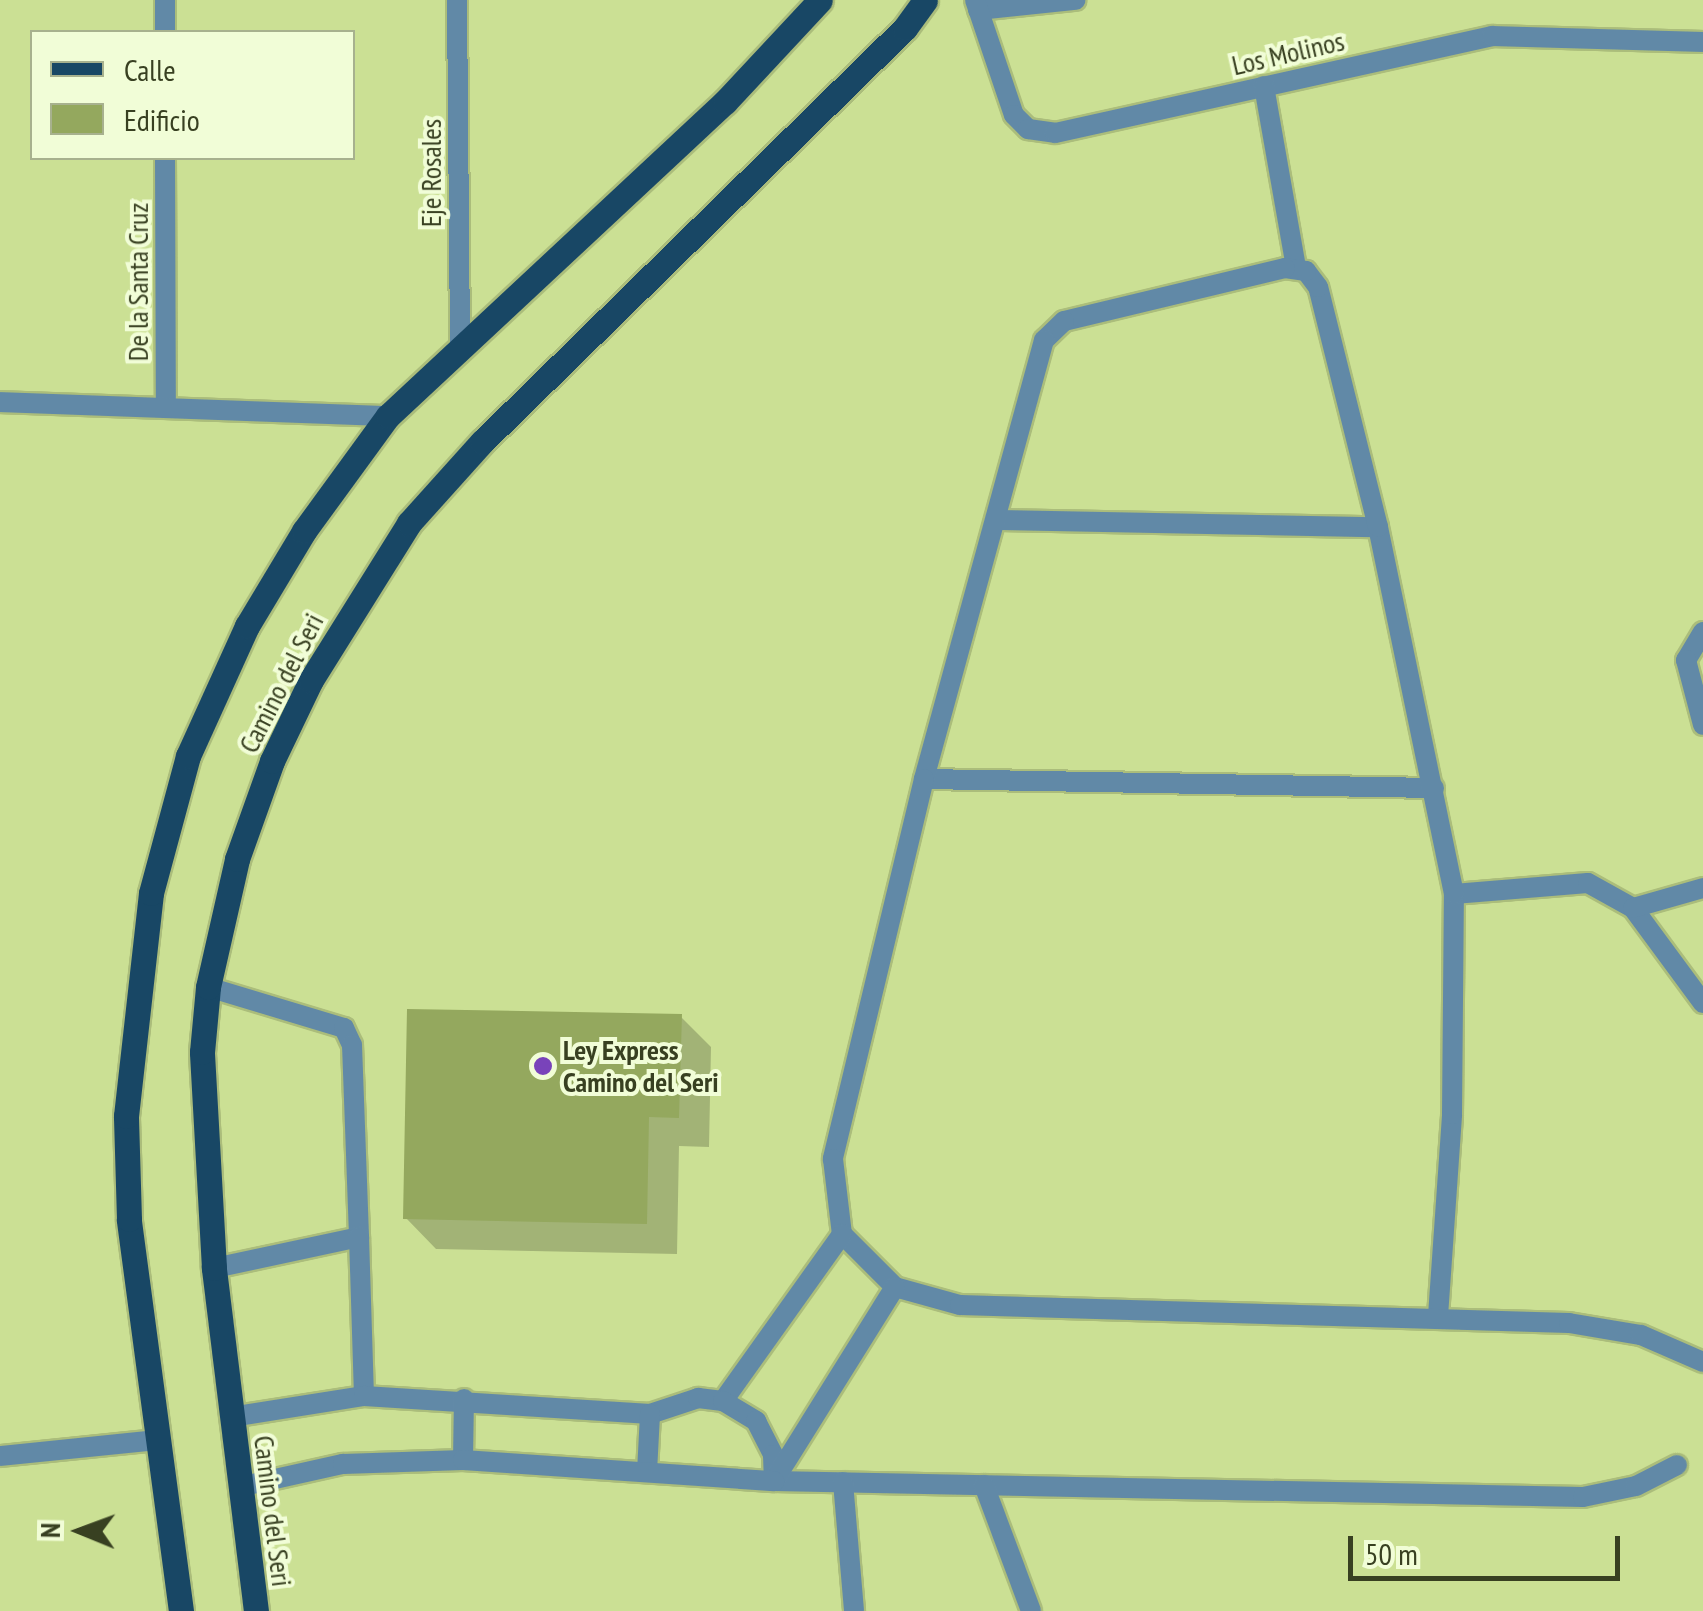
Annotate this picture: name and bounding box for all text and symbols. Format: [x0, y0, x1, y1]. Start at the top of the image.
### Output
street label: Los Molinos [1229, 24, 1347, 82]
legend [30, 30, 355, 160]
text: Calle [124, 50, 176, 89]
text: Edificio [124, 100, 200, 139]
street label: Eje Rosales [414, 119, 448, 227]
street label: De la Santa Cruz [121, 203, 155, 361]
street label: Camino del Seri [232, 608, 330, 758]
place label: Ley Express Camino del Seri [563, 1033, 719, 1099]
marker: Ley Express Camino del Seri [532, 1055, 554, 1077]
street label: Camino del Seri [247, 1434, 299, 1588]
north arrow [30, 1481, 130, 1581]
scale bar [1353, 1516, 1626, 1578]
text: N [31, 1523, 68, 1538]
text: 50 m [1365, 1534, 1418, 1573]

